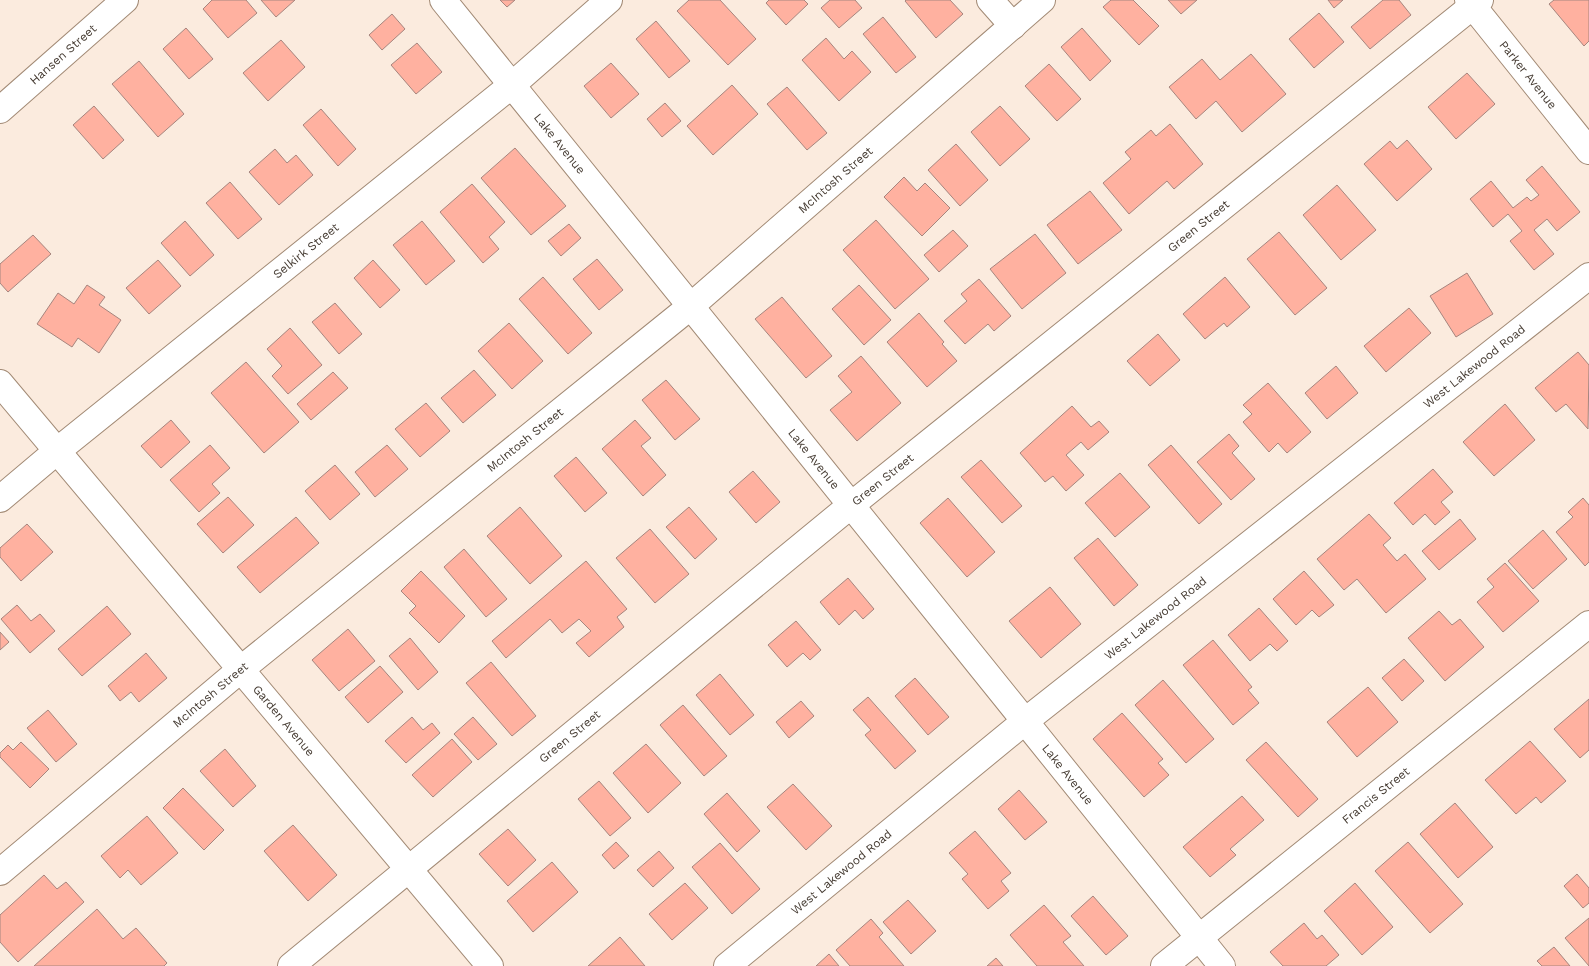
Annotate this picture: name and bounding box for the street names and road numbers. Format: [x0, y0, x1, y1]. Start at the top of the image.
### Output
street label: Hansen Street [27, 22, 99, 87]
street label: Parker Avenue [1497, 38, 1560, 112]
street label: Lake Avenue [531, 111, 588, 177]
street label: McIntosh Street [795, 144, 876, 216]
street label: Green Street [1165, 197, 1232, 255]
street label: Selkirk Street [270, 220, 342, 281]
street label: West Lakewood Road [1420, 322, 1528, 411]
street label: McIntosh Street [484, 405, 566, 475]
street label: Lake Avenue [785, 426, 842, 492]
street label: Green Street [849, 451, 916, 509]
street label: West Lakewood Road [1102, 574, 1209, 663]
street label: McIntosh Street [170, 659, 251, 731]
street label: Garden Avenue [250, 682, 318, 759]
street label: Green Street [536, 707, 603, 766]
street label: Lake Avenue [1039, 741, 1096, 808]
street label: Francis Street [1339, 764, 1412, 827]
street label: West Lakewood Road [788, 827, 895, 917]

